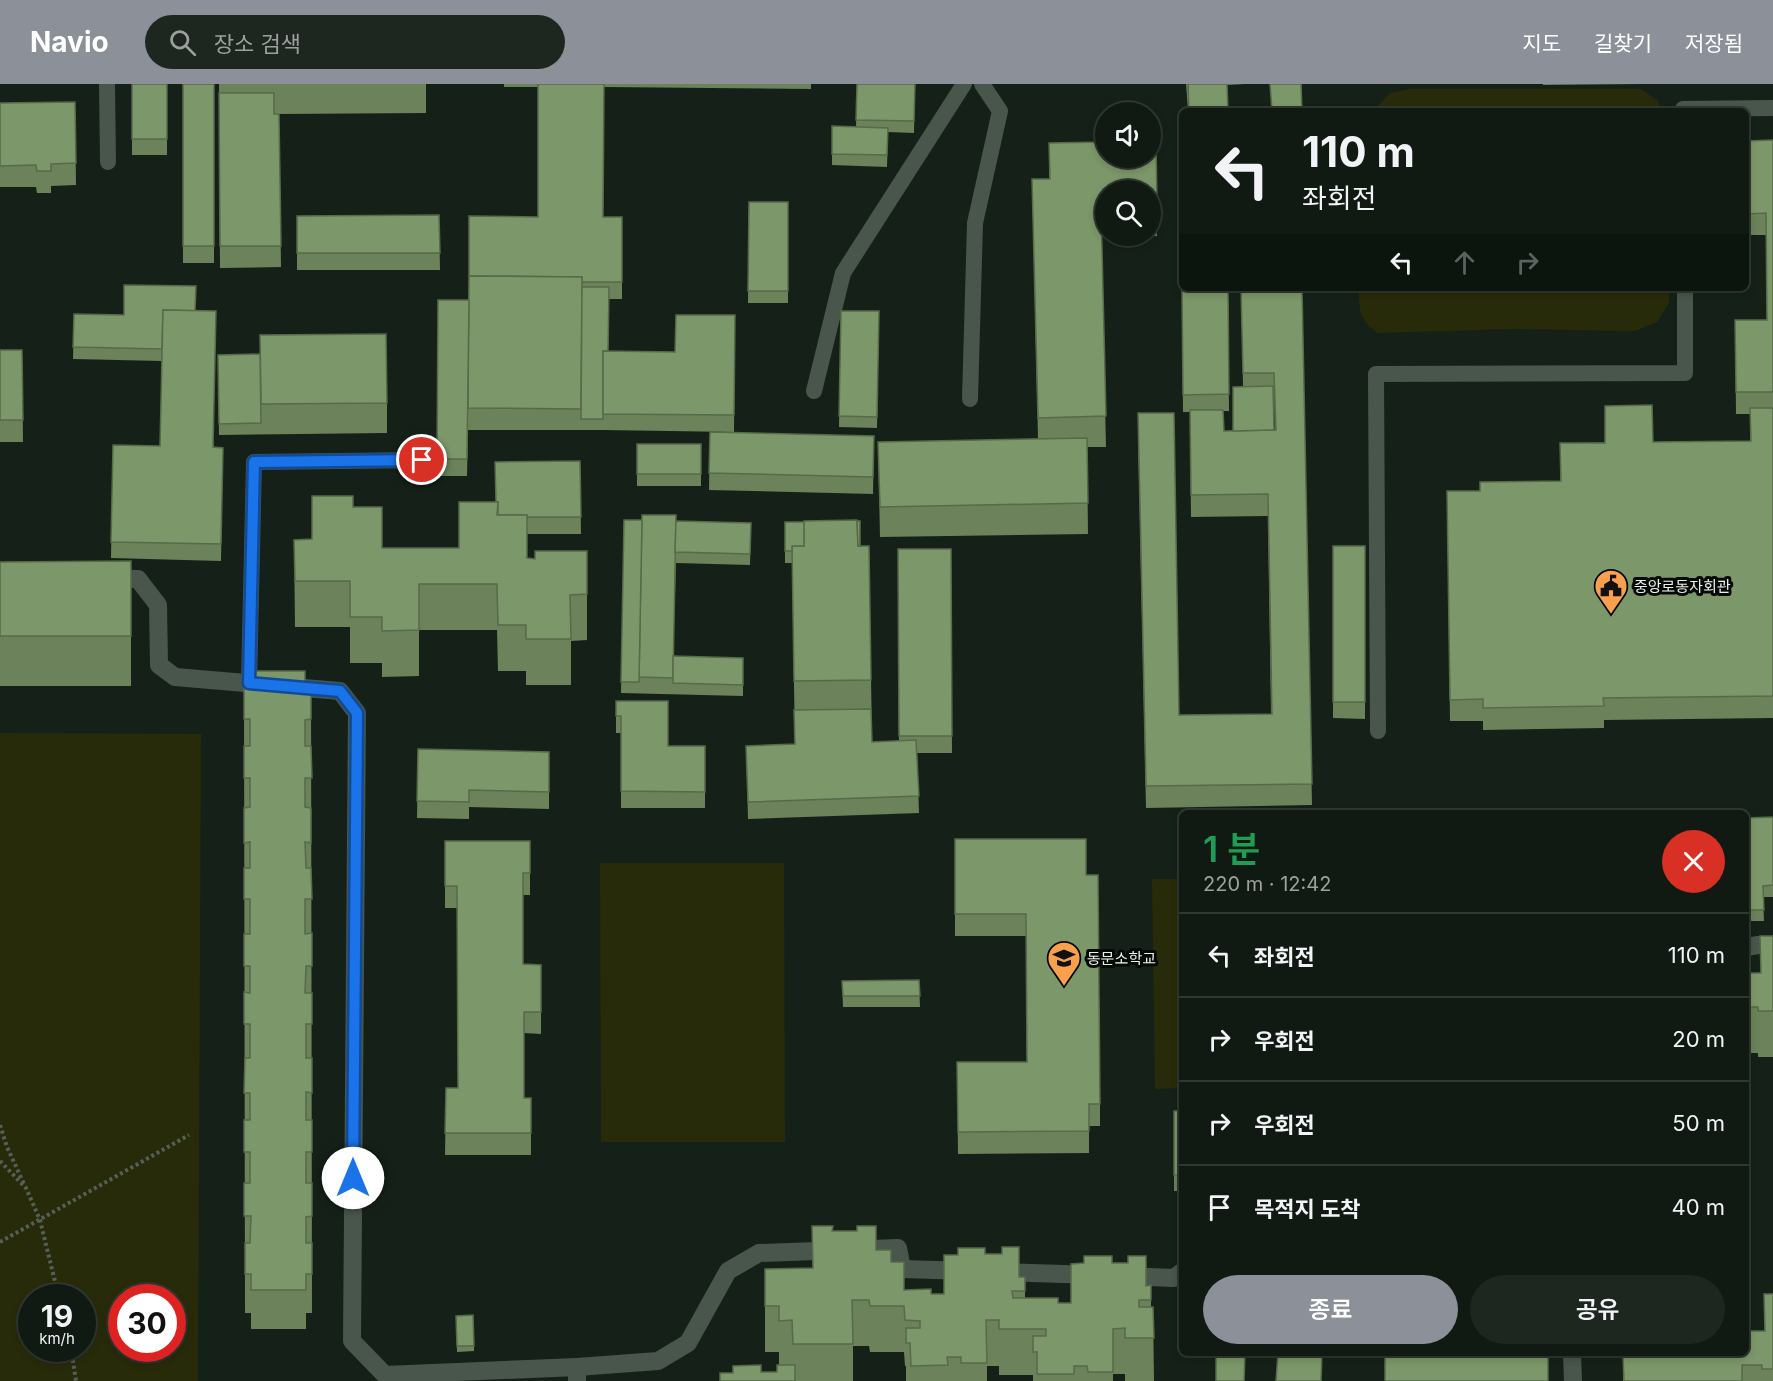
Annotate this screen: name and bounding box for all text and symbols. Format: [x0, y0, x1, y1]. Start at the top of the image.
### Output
search box [145, 15, 565, 69]
text: Navio [30, 25, 109, 59]
icon: search [166, 26, 199, 59]
text: 장소 검색 [214, 31, 301, 57]
text: 지도 [1522, 31, 1561, 56]
text: 길찾기 [1594, 31, 1652, 56]
text: 저장됨 [1685, 31, 1743, 56]
map controls [1095, 102, 1161, 246]
button: sound [1095, 102, 1161, 168]
text: 110 m [1302, 126, 1415, 177]
icon: left [1203, 132, 1281, 210]
button: search [1095, 180, 1161, 246]
text: 좌회전 [1302, 182, 1377, 215]
icon: left [1385, 246, 1418, 279]
icon: ahead [1448, 246, 1481, 279]
icon: right [1511, 246, 1544, 279]
pin [396, 434, 447, 485]
icon: arrive [405, 443, 438, 476]
public building icon: 중앙로동자회관 [1593, 568, 1629, 615]
place label: 중앙로동자회관 [1634, 577, 1731, 596]
text: 1 분 [1203, 827, 1260, 871]
button: close [1662, 830, 1725, 893]
text: 220 m · 12:42 [1203, 872, 1331, 896]
icon: left [1203, 939, 1236, 972]
school or university icon: 동문소학교 [1046, 940, 1082, 987]
text: 110 m [1668, 942, 1725, 968]
text: 좌회전 [1254, 944, 1315, 970]
place label: 동문소학교 [1087, 949, 1156, 968]
icon: right [1203, 1023, 1236, 1056]
text: 20 m [1672, 1026, 1725, 1052]
text: 우회전 [1254, 1028, 1315, 1054]
icon: right [1203, 1107, 1236, 1140]
text: 50 m [1672, 1110, 1725, 1136]
text: 우회전 [1254, 1112, 1315, 1138]
position arrow [321, 1146, 385, 1210]
icon: arrive [1203, 1191, 1236, 1224]
text: 40 m [1671, 1194, 1725, 1220]
text: 목적지 도착 [1254, 1196, 1360, 1222]
button: 종료 [1203, 1275, 1458, 1344]
button: 공유 [1470, 1275, 1725, 1344]
speed limit sign: 30 [108, 1284, 186, 1362]
text: 19 [41, 1298, 73, 1334]
text: km/h [39, 1329, 75, 1348]

